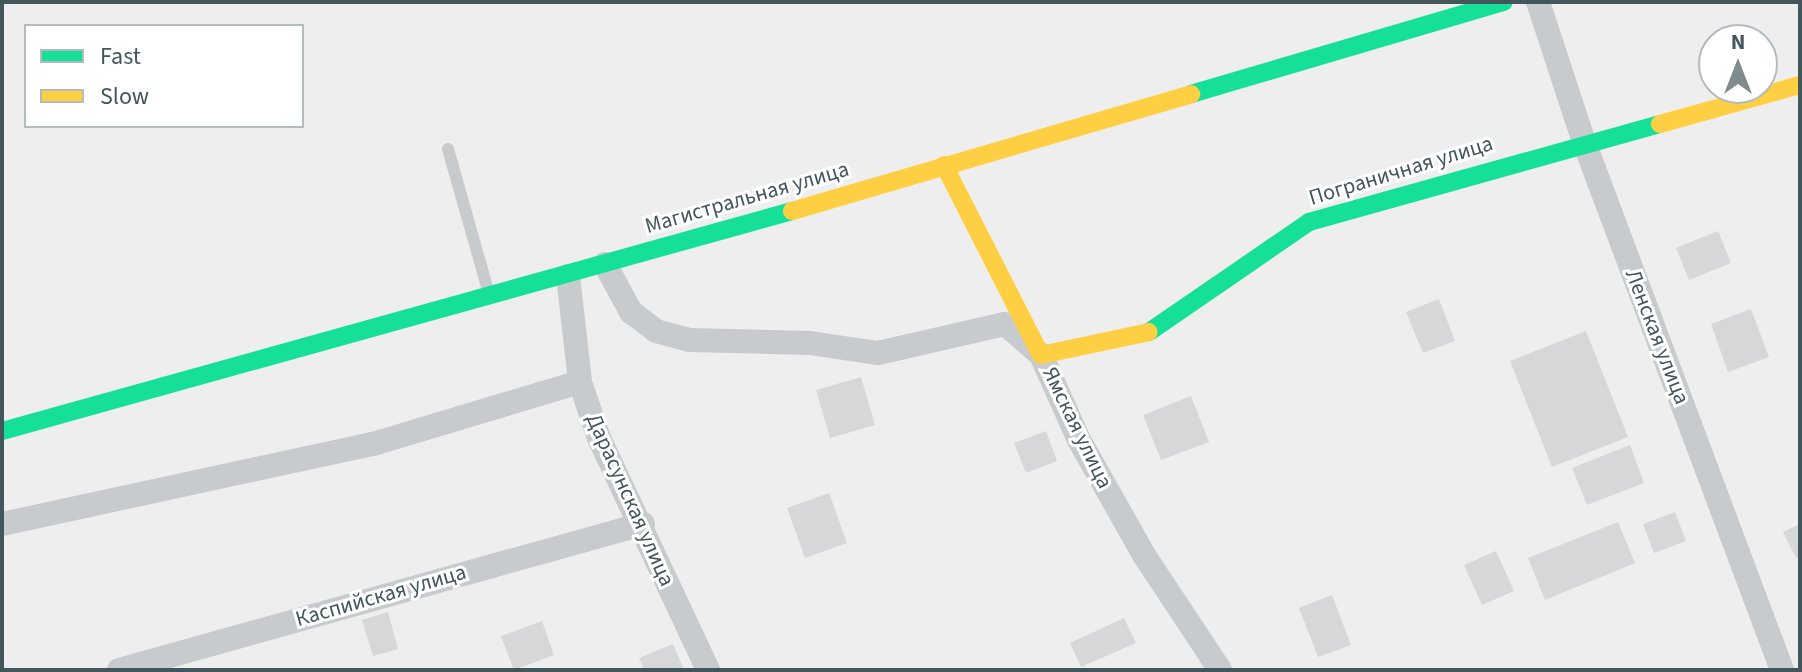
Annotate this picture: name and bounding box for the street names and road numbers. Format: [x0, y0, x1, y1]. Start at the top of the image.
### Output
street label: Пограничная улица [1306, 130, 1496, 212]
street label: Магистральная улица [642, 156, 852, 240]
street label: Ленская улица [1619, 266, 1695, 408]
street label: Ямская улица [1036, 363, 1118, 493]
street label: Дарасунская улица [580, 410, 680, 590]
street label: Каспийская улица [293, 559, 469, 633]

